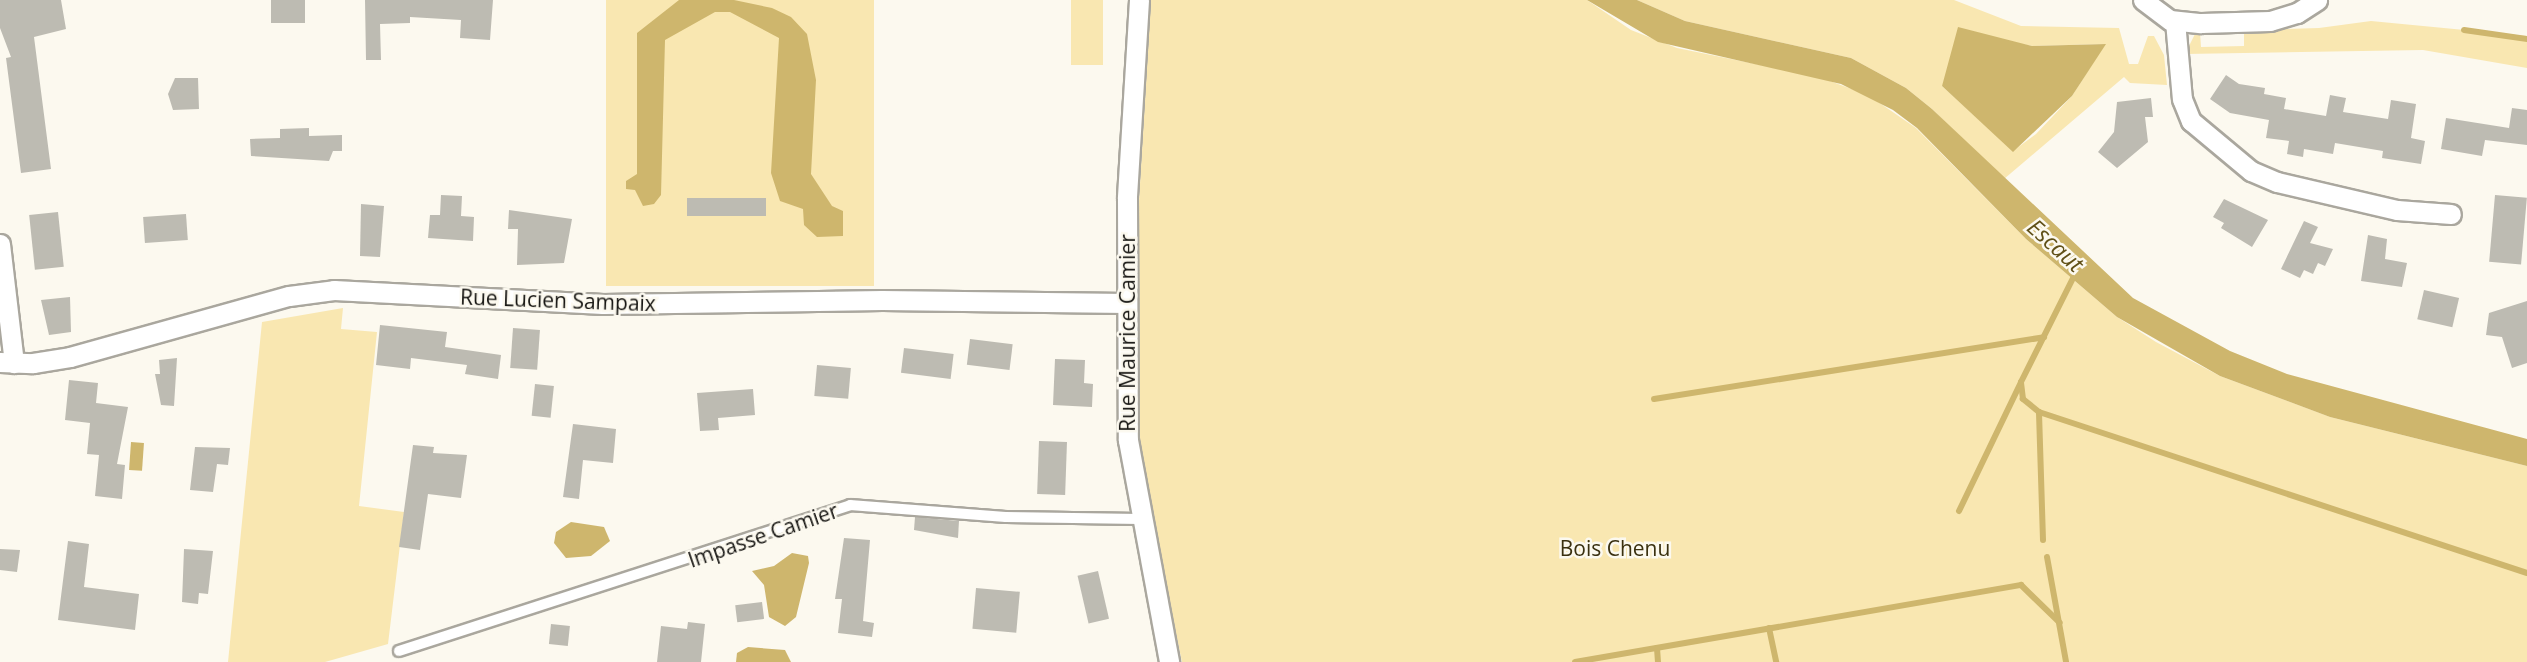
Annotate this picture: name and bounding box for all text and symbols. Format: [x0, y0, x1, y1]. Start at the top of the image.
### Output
water label: Escaut [2022, 213, 2090, 277]
street label: Rue Maurice Camier [1114, 234, 1140, 432]
street label: Rue Lucien Sampaix [460, 284, 656, 316]
street label: Impasse Camier [685, 498, 841, 572]
park label: Bois Chenu [1560, 535, 1670, 561]

